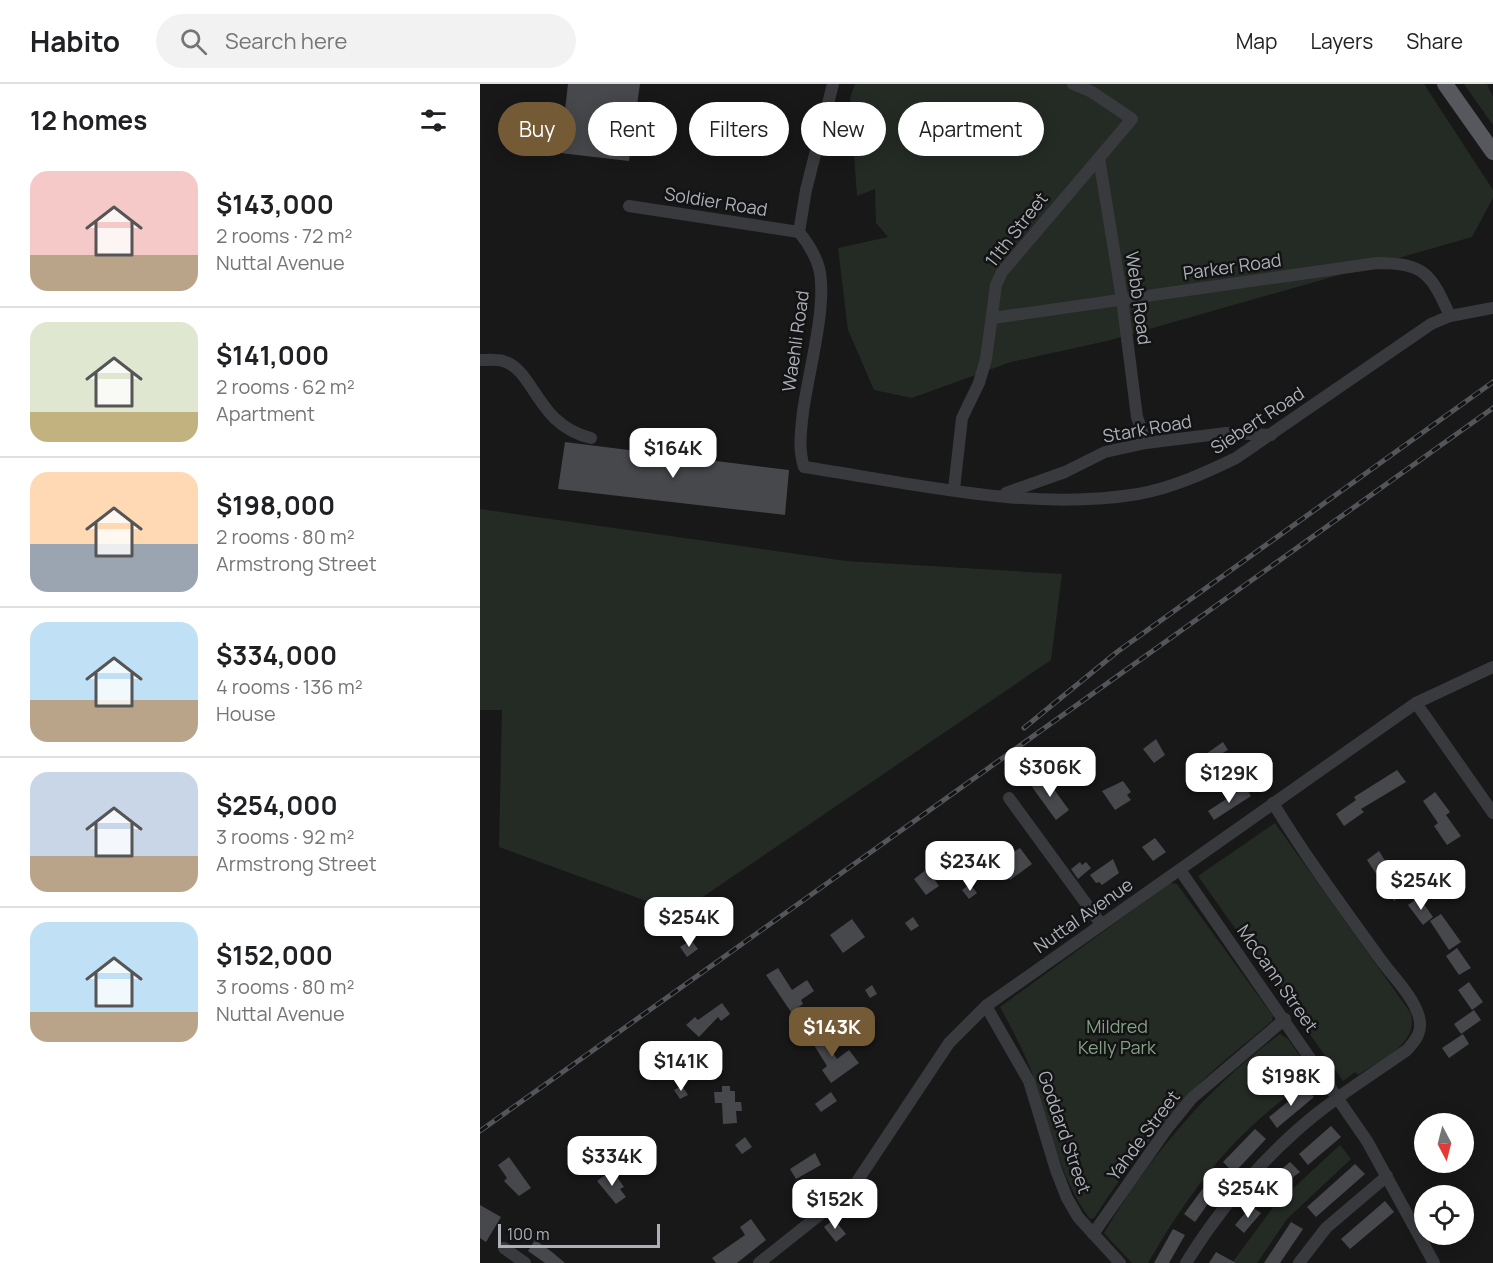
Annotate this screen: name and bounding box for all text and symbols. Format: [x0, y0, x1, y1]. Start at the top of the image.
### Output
search box [156, 14, 576, 68]
text: Habito [30, 22, 120, 60]
icon: search [177, 25, 210, 58]
text: Search here [225, 26, 347, 56]
text: Map [1236, 27, 1277, 55]
text: Layers [1310, 27, 1373, 55]
text: Share [1406, 27, 1463, 55]
text: 12 homes [30, 102, 147, 138]
chip: Buy [498, 102, 576, 156]
chip: Rent [588, 102, 677, 156]
chip: Filters [689, 102, 789, 156]
chip: New [801, 102, 886, 156]
chip: Apartment [898, 102, 1044, 156]
icon: filters [417, 104, 450, 137]
street label: Soldier Road [663, 181, 769, 221]
text: $143,000 [216, 186, 334, 222]
street label: 11th Street [979, 187, 1053, 271]
icon: home [78, 195, 150, 267]
text: 2 rooms · 72 m² [216, 222, 352, 249]
street label: Parker Road [1181, 247, 1283, 285]
text: Nuttal Avenue [216, 249, 345, 276]
street label: Webb Road [1121, 250, 1157, 346]
street label: Waehli Road [776, 289, 814, 393]
text: $141,000 [216, 337, 329, 373]
icon: home [78, 346, 150, 418]
text: 2 rooms · 62 m² [216, 373, 355, 400]
street label: Siebert Road [1206, 381, 1308, 459]
text: Apartment [216, 400, 315, 427]
street label: Stark Road [1101, 408, 1193, 448]
pin: $164K [631, 428, 715, 479]
text: $164K [644, 434, 702, 461]
text: $198,000 [216, 487, 335, 523]
icon: home [78, 496, 150, 568]
text: 2 rooms · 80 m² [216, 523, 355, 550]
text: Armstrong Street [216, 550, 377, 577]
text: $334,000 [216, 637, 337, 673]
icon: home [78, 646, 150, 718]
text: 4 rooms · 136 m² [216, 673, 363, 700]
text: House [216, 700, 276, 727]
pin: $306K [1008, 747, 1092, 798]
text: $306K [1019, 753, 1081, 780]
pin: $129K [1187, 753, 1271, 804]
text: $129K [1200, 759, 1258, 786]
text: $254,000 [216, 787, 338, 823]
icon: home [78, 796, 150, 868]
text: 3 rooms · 92 m² [216, 823, 355, 850]
pin: $234K [928, 841, 1012, 892]
text: $234K [939, 847, 1001, 874]
text: Armstrong Street [216, 850, 377, 877]
pin: $254K [1379, 860, 1463, 911]
text: $254K [1390, 866, 1452, 893]
street label: Nuttal Avenue [1029, 872, 1137, 958]
pin: $254K [647, 897, 731, 948]
text: $254K [658, 903, 720, 930]
street label: McCann Street [1232, 920, 1324, 1036]
text: $152,000 [216, 937, 333, 973]
icon: home [78, 946, 150, 1018]
text: 3 rooms · 80 m² [216, 973, 355, 1000]
text: Nuttal Avenue [216, 1000, 345, 1027]
pin: $143K [790, 1007, 874, 1058]
text: $143K [803, 1013, 861, 1040]
park label: Mildred Kelly Park [1078, 1014, 1157, 1059]
pin: $141K [639, 1041, 723, 1092]
text: $141K [653, 1047, 709, 1074]
pin: $198K [1249, 1056, 1333, 1107]
text: $198K [1262, 1062, 1320, 1089]
street label: Goddard Street [1033, 1068, 1097, 1196]
street label: Yahde Street [1101, 1085, 1185, 1185]
north arrow [1414, 1113, 1474, 1173]
map controls [1414, 1113, 1474, 1245]
pin: $334K [570, 1136, 654, 1187]
text: $334K [582, 1142, 642, 1169]
pin: $254K [1206, 1168, 1290, 1219]
text: $254K [1217, 1174, 1279, 1201]
pin: $152K [793, 1179, 877, 1230]
text: $152K [806, 1185, 864, 1212]
button: locate [1414, 1185, 1474, 1245]
scale bar [498, 1221, 660, 1248]
text: 100 m [507, 1223, 550, 1245]

